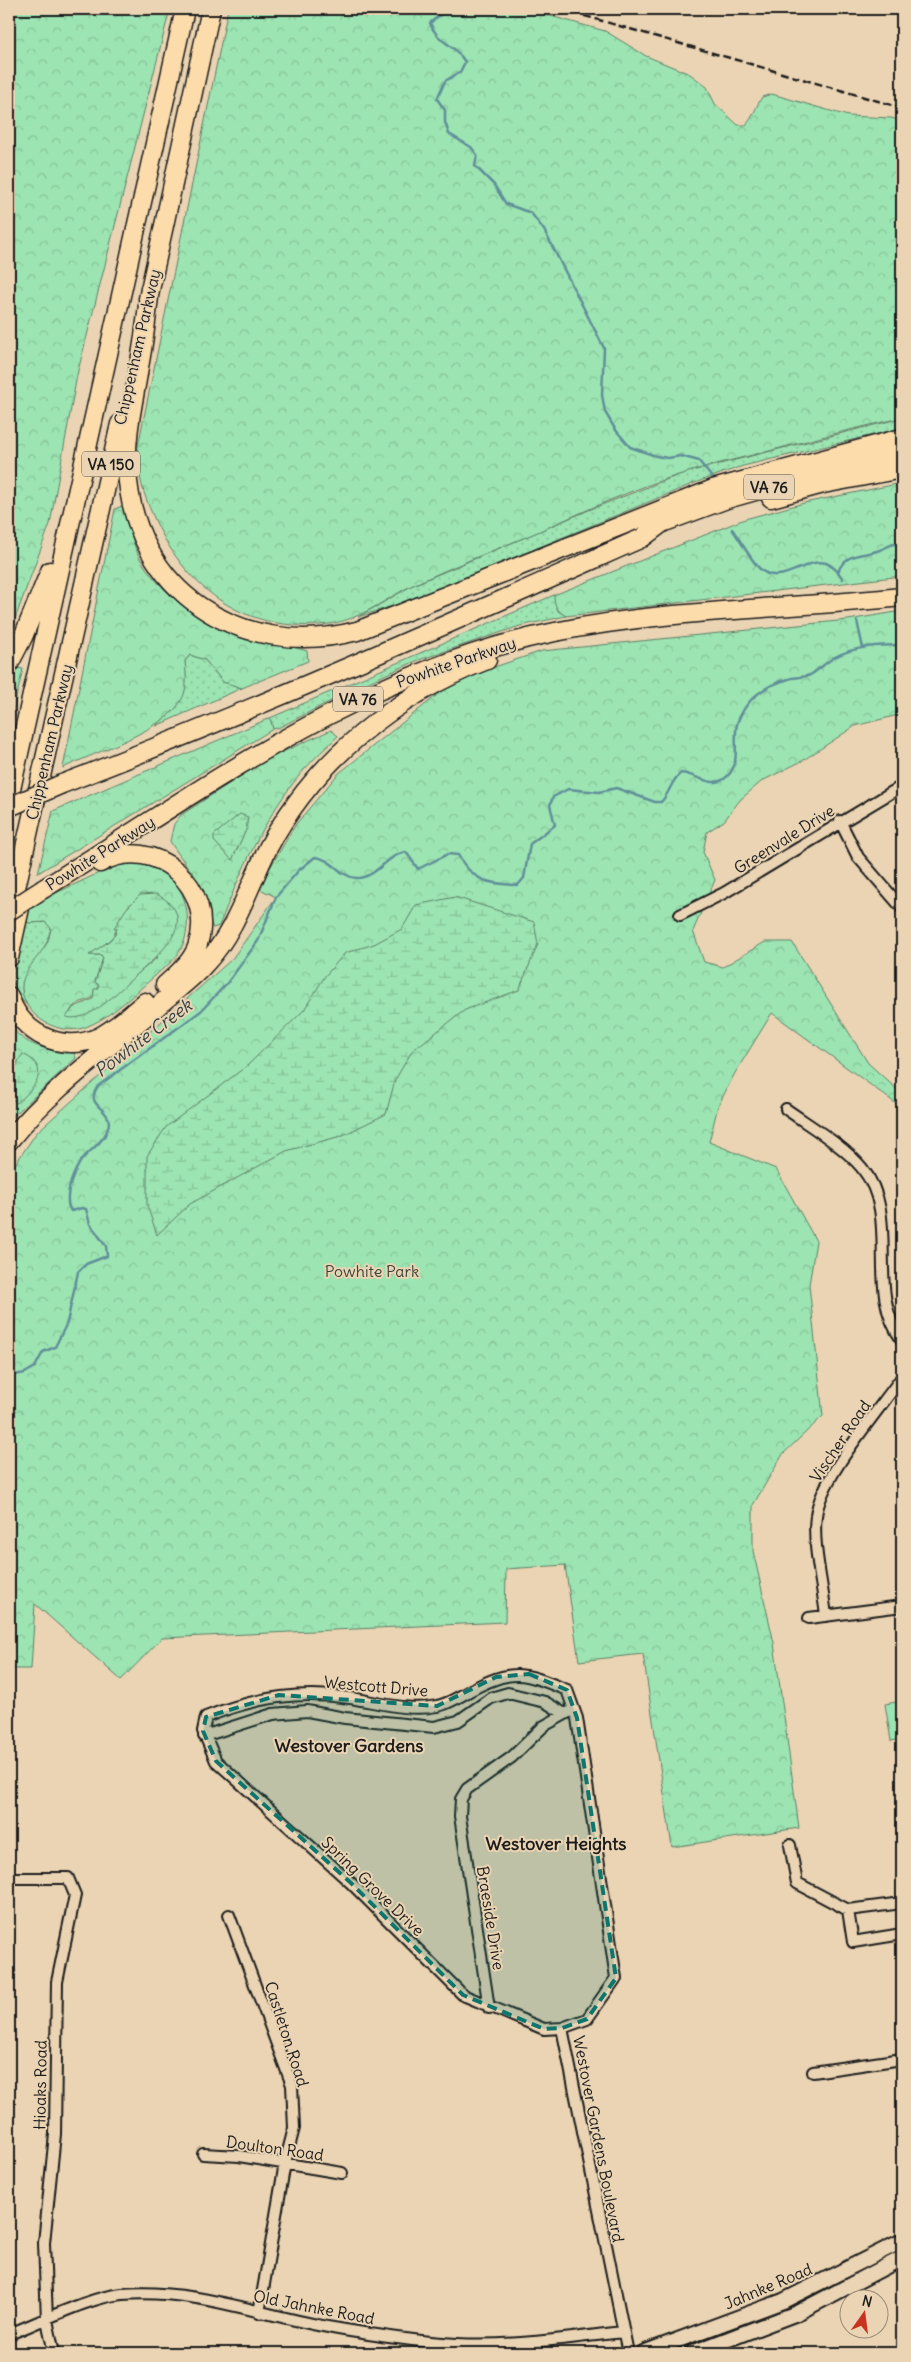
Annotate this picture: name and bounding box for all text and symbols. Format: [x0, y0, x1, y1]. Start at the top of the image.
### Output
street label: Chippenham Parkway [109, 267, 165, 427]
road number: VA 150 [82, 452, 140, 476]
road number: VA 76 [744, 474, 794, 500]
street label: Powhite Parkway [394, 632, 518, 692]
street label: Chippenham Parkway [21, 662, 77, 822]
road number: VA 76 [333, 686, 383, 712]
street label: Greenvale Drive [730, 800, 838, 878]
street label: Powhite Parkway [42, 811, 158, 895]
water label: Powhite Creek [90, 993, 198, 1082]
park label: Powhite Park [325, 1261, 419, 1281]
street label: Vischer Road [805, 1396, 875, 1486]
street label: Westcott Drive [323, 1671, 429, 1701]
district label: Westover Gardens [274, 1734, 424, 1757]
street label: Spring Grove Drive [317, 1832, 429, 1940]
district label: Westover Heights [486, 1832, 626, 1855]
street label: Braeside Drive [473, 1865, 509, 1971]
street label: Castleton Road [261, 1979, 313, 2089]
street label: Westover Gardens Boulevard [569, 2034, 629, 2244]
street label: Hioaks Road [29, 2040, 51, 2130]
street label: Doulton Road [225, 2131, 325, 2165]
street label: Jahnke Road [721, 2258, 815, 2314]
street label: Old Jahnke Road [252, 2285, 376, 2329]
north arrow [838, 2290, 888, 2340]
text: N [860, 2291, 874, 2311]

